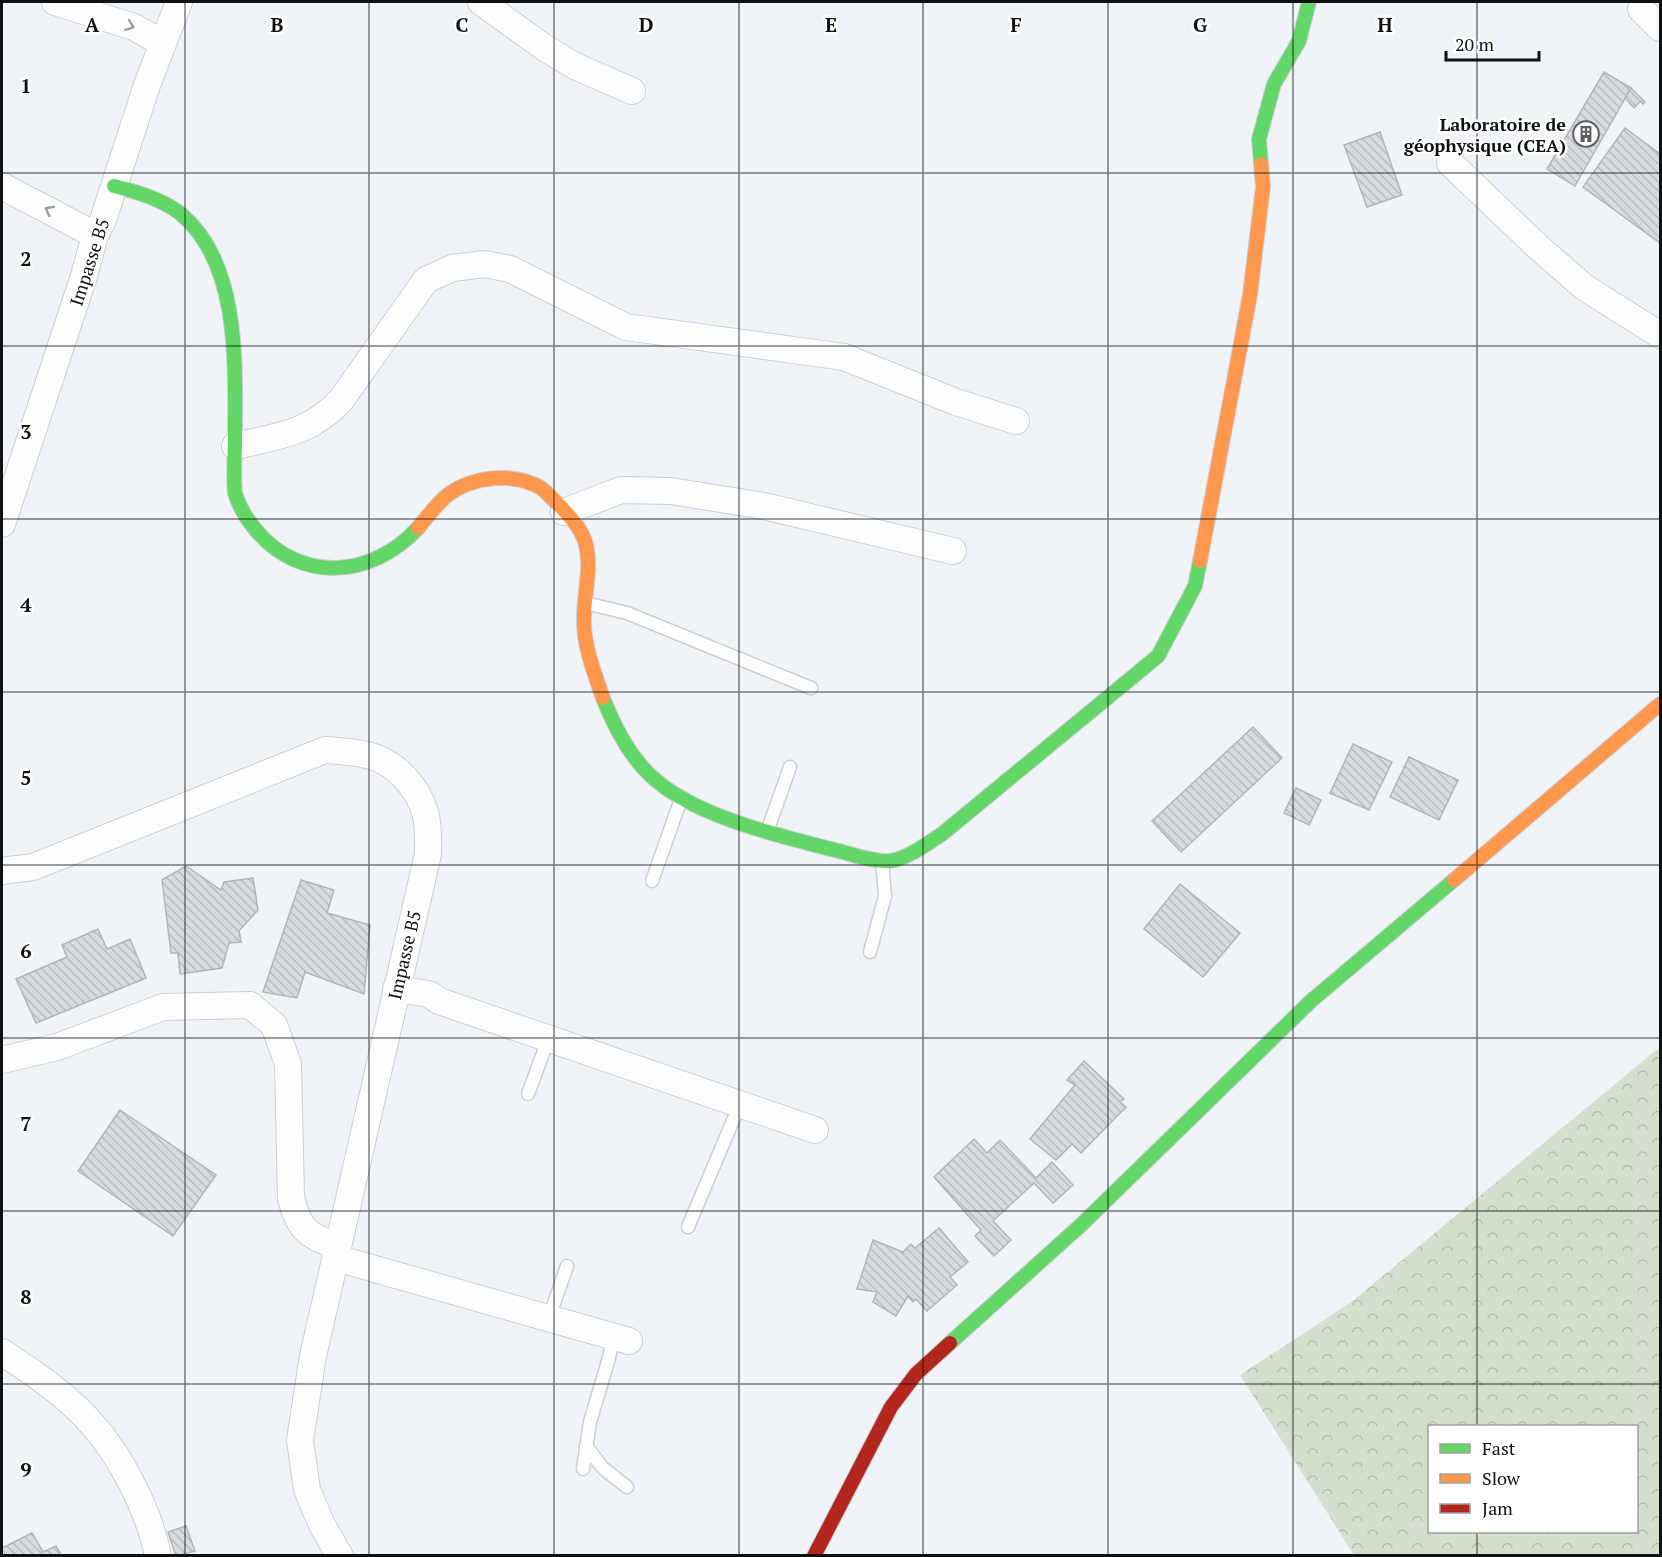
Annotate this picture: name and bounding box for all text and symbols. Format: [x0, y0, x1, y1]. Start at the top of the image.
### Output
text: A [85, 11, 100, 38]
text: B [271, 11, 284, 38]
text: C [455, 11, 469, 38]
text: D [639, 11, 653, 38]
text: E [825, 11, 837, 38]
text: F [1010, 11, 1022, 38]
text: G [1193, 11, 1207, 38]
text: H [1377, 11, 1393, 38]
one-way arrow [123, 19, 134, 31]
scale bar [1446, 24, 1539, 62]
text: 20 m [1455, 32, 1495, 56]
text: 1 [20, 72, 32, 99]
place label: Laboratoire de géophysique (CEA) [1404, 112, 1566, 157]
building icon: Laboratoire de géophysique (CEA) [1571, 119, 1601, 149]
one-way arrow [44, 206, 55, 217]
street label: Impasse B5 [64, 215, 114, 309]
text: 2 [20, 245, 32, 272]
text: 3 [20, 418, 32, 445]
text: 4 [20, 591, 32, 618]
text: 5 [20, 764, 32, 791]
street label: Impasse B5 [382, 908, 426, 1002]
text: 6 [20, 937, 32, 964]
text: 7 [20, 1110, 32, 1137]
text: 8 [20, 1283, 32, 1310]
legend [1428, 1425, 1638, 1533]
text: Fast [1482, 1436, 1516, 1460]
text: 9 [20, 1456, 32, 1483]
text: Slow [1482, 1466, 1521, 1490]
text: Jam [1482, 1496, 1513, 1520]

